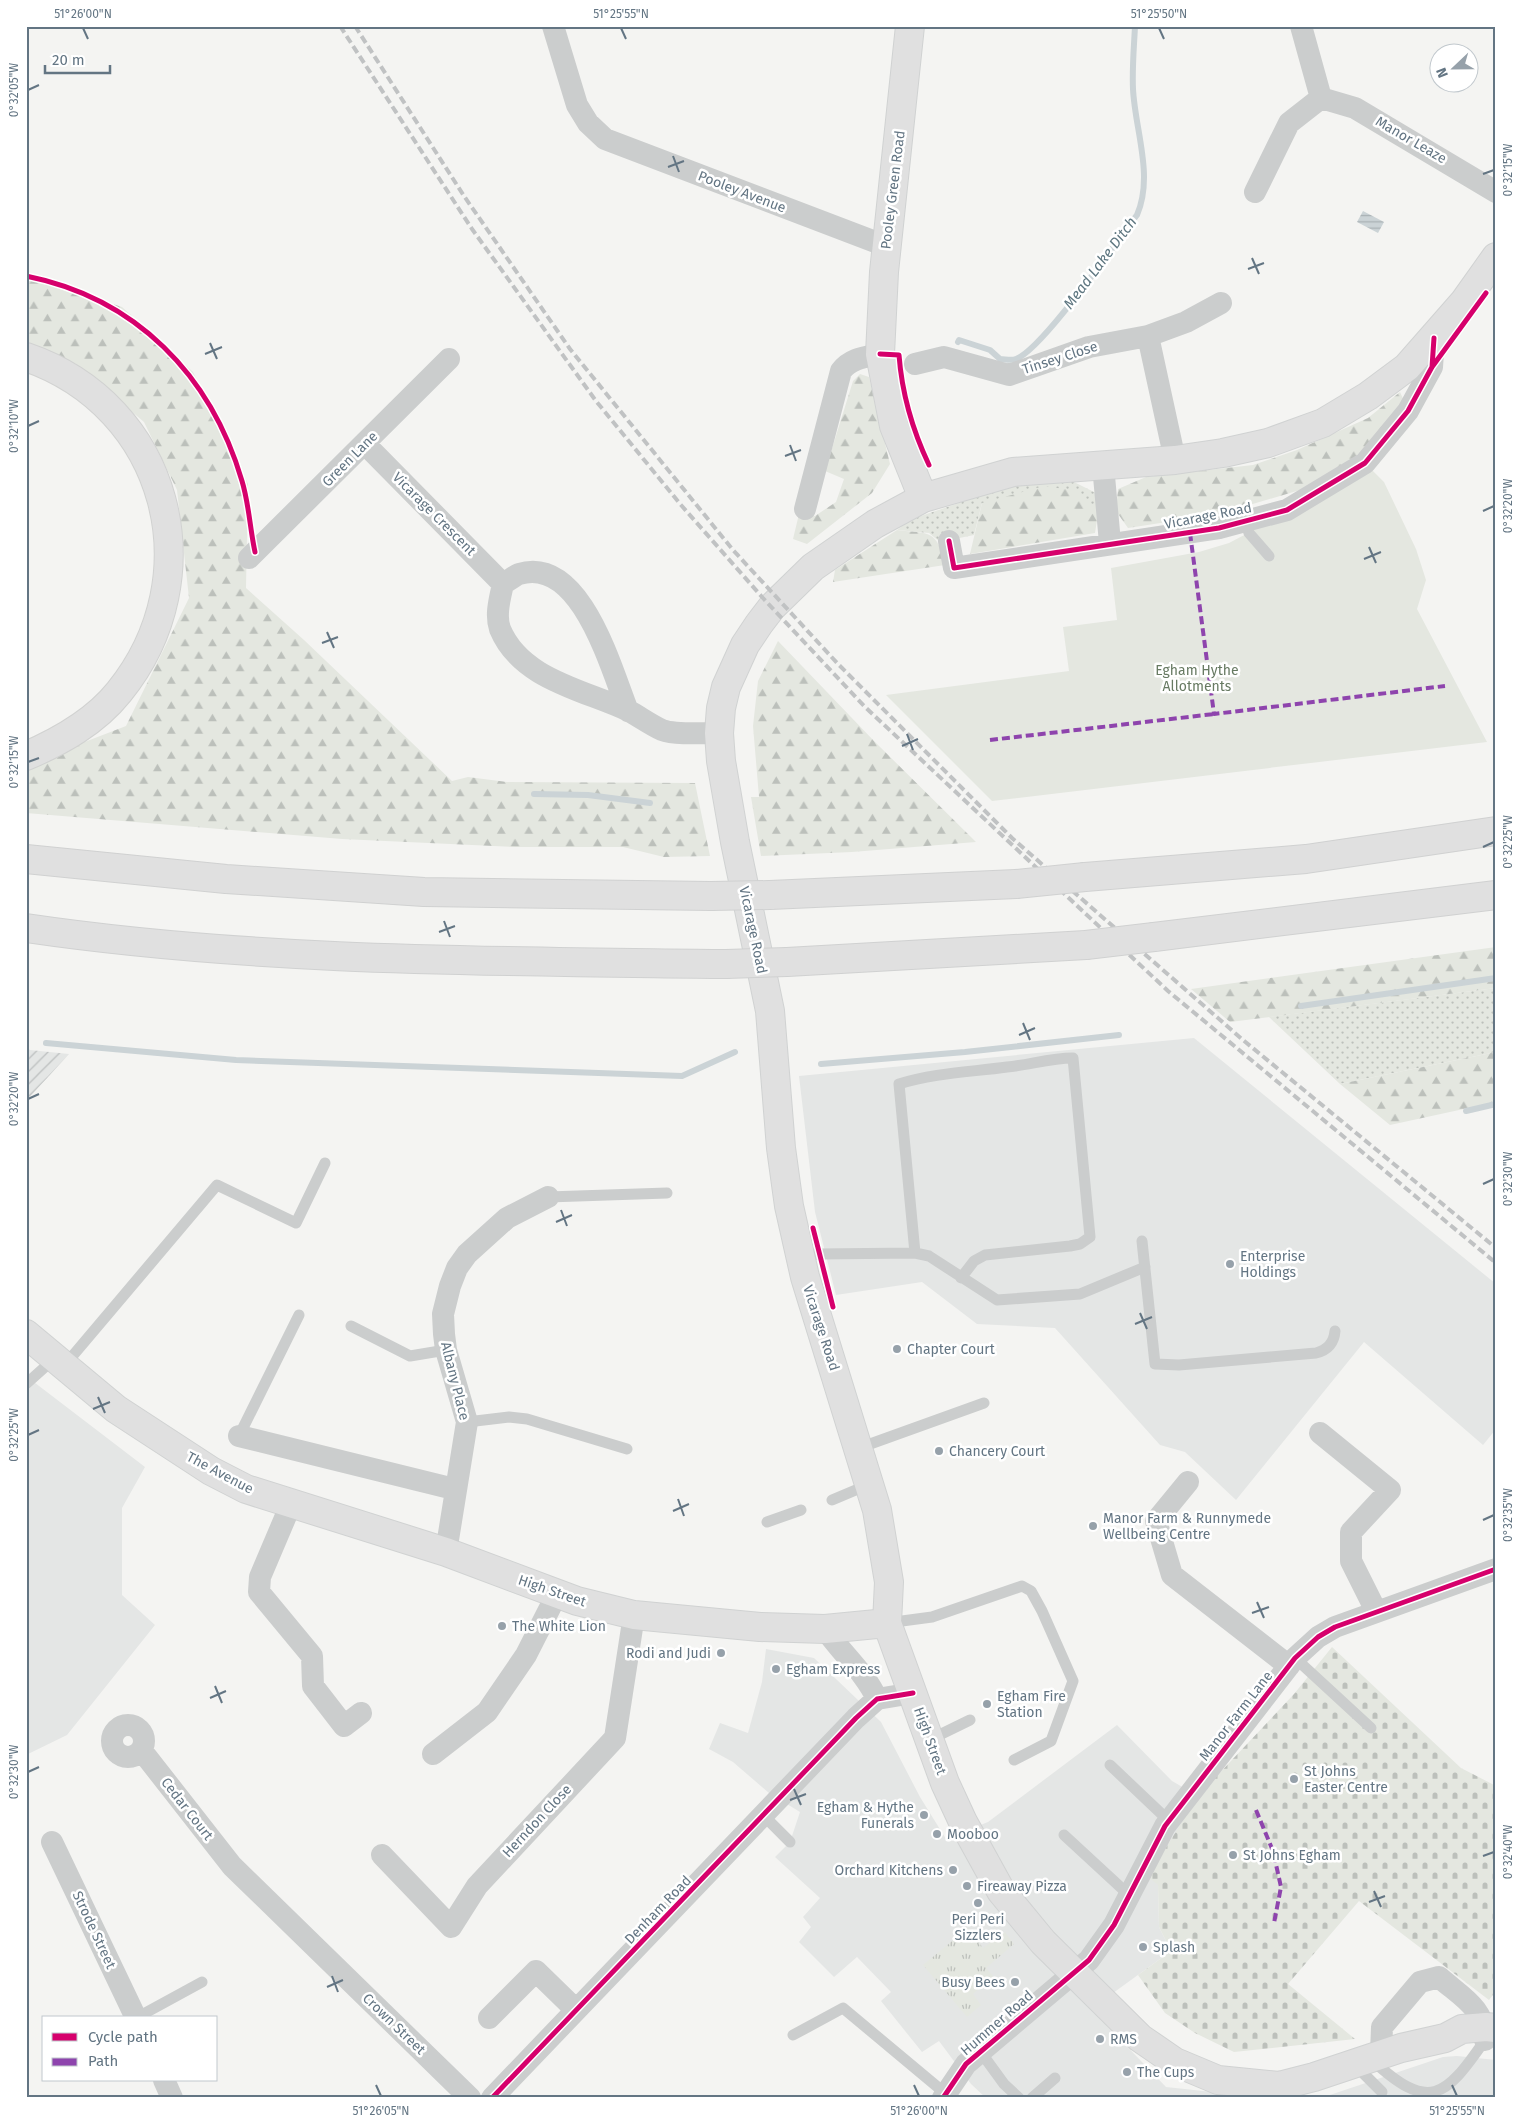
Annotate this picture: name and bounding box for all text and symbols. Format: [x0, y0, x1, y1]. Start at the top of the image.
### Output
text: 51°26'00"N [54, 7, 112, 21]
text: 51°25'55"N [593, 7, 649, 21]
text: 51°25'50"N [1131, 7, 1187, 21]
scale bar [45, 42, 110, 74]
north arrow [1430, 42, 1480, 92]
text: 20 m [52, 51, 85, 69]
text: 0°32'05"W [7, 63, 21, 117]
text: N [1433, 65, 1452, 80]
street label: Manor Leaze [1372, 113, 1450, 167]
street label: Pooley Green Road [877, 130, 909, 250]
text: 0°32'15"W [1501, 143, 1515, 196]
street label: Pooley Avenue [696, 167, 788, 217]
water label: Mead Lake Ditch [1060, 213, 1140, 313]
street label: Tinsey Close [1020, 338, 1100, 378]
text: 0°32'10"W [7, 399, 21, 453]
street label: Green Lane [319, 428, 381, 490]
street label: Vicarage Crescent [389, 469, 480, 560]
text: 0°32'20"W [1501, 479, 1515, 533]
street label: Vicarage Road [1163, 499, 1253, 533]
park label: Egham Hythe Allotments [1155, 662, 1239, 695]
text: 0°32'15"W [7, 735, 21, 788]
text: 0°32'25"W [1501, 815, 1515, 869]
street label: Vicarage Road [735, 885, 771, 975]
text: 0°32'20"W [7, 1072, 21, 1126]
text: 0°32'30"W [1501, 1152, 1515, 1206]
place label: Enterprise Holdings [1240, 1248, 1305, 1281]
marker: Enterprise Holdings [1224, 1258, 1236, 1270]
street label: Vicarage Road [799, 1283, 843, 1373]
street label: Albany Place [437, 1340, 473, 1422]
place label: Chapter Court [907, 1341, 996, 1358]
marker: Chapter Court [891, 1343, 903, 1355]
text: 0°32'25"W [7, 1408, 21, 1462]
place label: Chancery Court [949, 1443, 1046, 1460]
marker: Chancery Court [933, 1445, 945, 1457]
street label: The Avenue [184, 1448, 256, 1498]
text: 0°32'35"W [1501, 1488, 1515, 1542]
place label: Manor Farm & Runnymede Wellbeing Centre [1103, 1510, 1271, 1543]
marker: Manor Farm & Runnymede Wellbeing Centre [1087, 1520, 1099, 1532]
street label: High Street [516, 1571, 589, 1611]
place label: The White Lion [512, 1618, 606, 1635]
marker: The White Lion [496, 1620, 508, 1632]
place label: Rodi and Judi [626, 1645, 711, 1662]
marker: Rodi and Judi [715, 1647, 727, 1659]
place label: Egham Express [786, 1661, 881, 1678]
marker: Egham Express [770, 1663, 782, 1675]
street label: Manor Farm Lane [1196, 1668, 1276, 1764]
place label: Egham Fire Station [997, 1688, 1066, 1721]
marker: Egham Fire Station [981, 1698, 993, 1710]
street label: High Street [910, 1705, 950, 1778]
text: 0°32'30"W [7, 1745, 21, 1799]
place label: St Johns Easter Centre [1304, 1763, 1388, 1796]
marker: St Johns Easter Centre [1288, 1773, 1300, 1785]
street label: Cedar Court [157, 1774, 217, 1844]
street label: Herndon Close [499, 1781, 575, 1861]
place label: Egham & Hythe Funerals [817, 1799, 914, 1832]
marker: Egham & Hythe Funerals [918, 1809, 930, 1821]
text: 0°32'40"W [1501, 1825, 1515, 1879]
place label: Mooboo [947, 1826, 999, 1843]
marker: Mooboo [931, 1828, 943, 1840]
place label: St Johns Egham [1243, 1847, 1341, 1864]
marker: St Johns Egham [1227, 1849, 1239, 1861]
place label: Orchard Kitchens [834, 1862, 943, 1879]
marker: Orchard Kitchens [947, 1864, 959, 1876]
street label: Denham Road [621, 1872, 695, 1948]
place label: Fireaway Pizza [977, 1878, 1067, 1895]
marker: Fireaway Pizza [961, 1880, 973, 1892]
street label: Strode Street [69, 1889, 120, 1972]
marker: Peri Peri Sizzlers [972, 1897, 984, 1909]
place label: Peri Peri Sizzlers [951, 1911, 1005, 1944]
place label: Splash [1153, 1939, 1195, 1956]
marker: Splash [1137, 1941, 1149, 1953]
place label: Busy Bees [941, 1974, 1005, 1991]
marker: Busy Bees [1009, 1976, 1021, 1988]
street label: Hummer Road [957, 1987, 1037, 2059]
street label: Crown Street [359, 1990, 430, 2059]
legend [42, 2016, 218, 2082]
text: Cycle path [88, 2028, 158, 2046]
place label: RMS [1110, 2031, 1137, 2048]
marker: RMS [1094, 2033, 1106, 2045]
text: Path [88, 2052, 118, 2070]
place label: The Cups [1137, 2064, 1195, 2081]
marker: The Cups [1121, 2066, 1133, 2078]
text: 51°26'05"N [353, 2104, 409, 2118]
text: 51°26'00"N [890, 2104, 948, 2118]
text: 51°25'55"N [1429, 2104, 1485, 2118]

